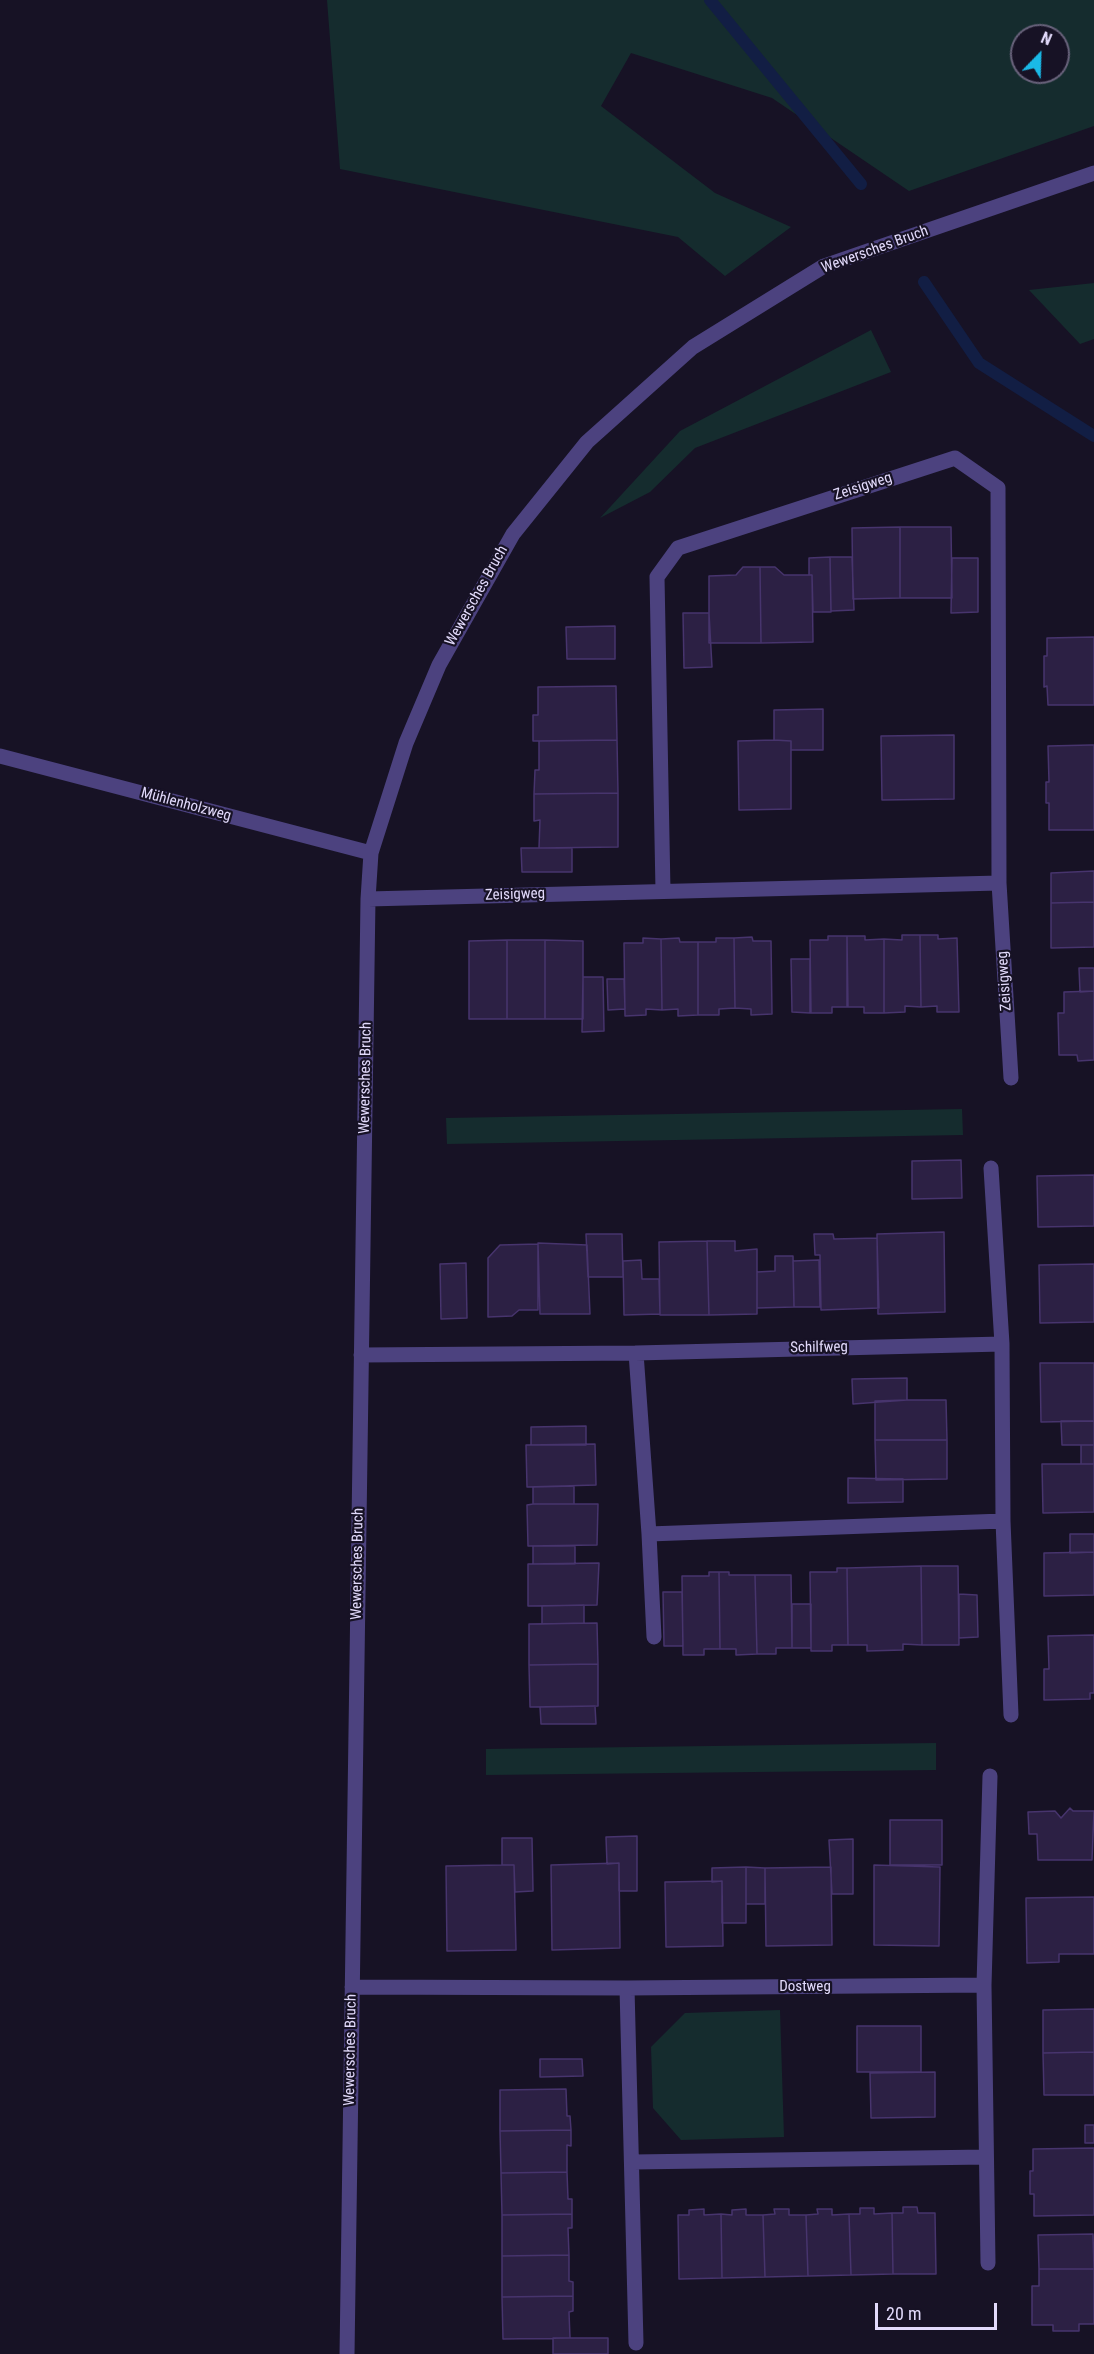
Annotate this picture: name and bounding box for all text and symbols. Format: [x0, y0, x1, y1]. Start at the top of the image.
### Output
north arrow [1010, 24, 1070, 84]
text: N [1038, 28, 1055, 49]
street label: Wewersches Bruch [819, 222, 931, 278]
street label: Zeisigweg [832, 469, 894, 505]
street label: Wewersches Bruch [442, 543, 512, 649]
street label: Mühlenholzweg [139, 784, 233, 826]
street label: Zeisigweg [485, 885, 545, 905]
street label: Zeisigweg [994, 950, 1016, 1012]
street label: Wewersches Bruch [356, 1022, 376, 1134]
street label: Schilfweg [790, 1338, 848, 1358]
street label: Wewersches Bruch [348, 1508, 368, 1620]
street label: Dostweg [779, 1978, 831, 1996]
street label: Wewersches Bruch [341, 1994, 361, 2106]
scale bar [878, 2291, 1000, 2329]
text: 20 m [886, 2303, 921, 2324]

